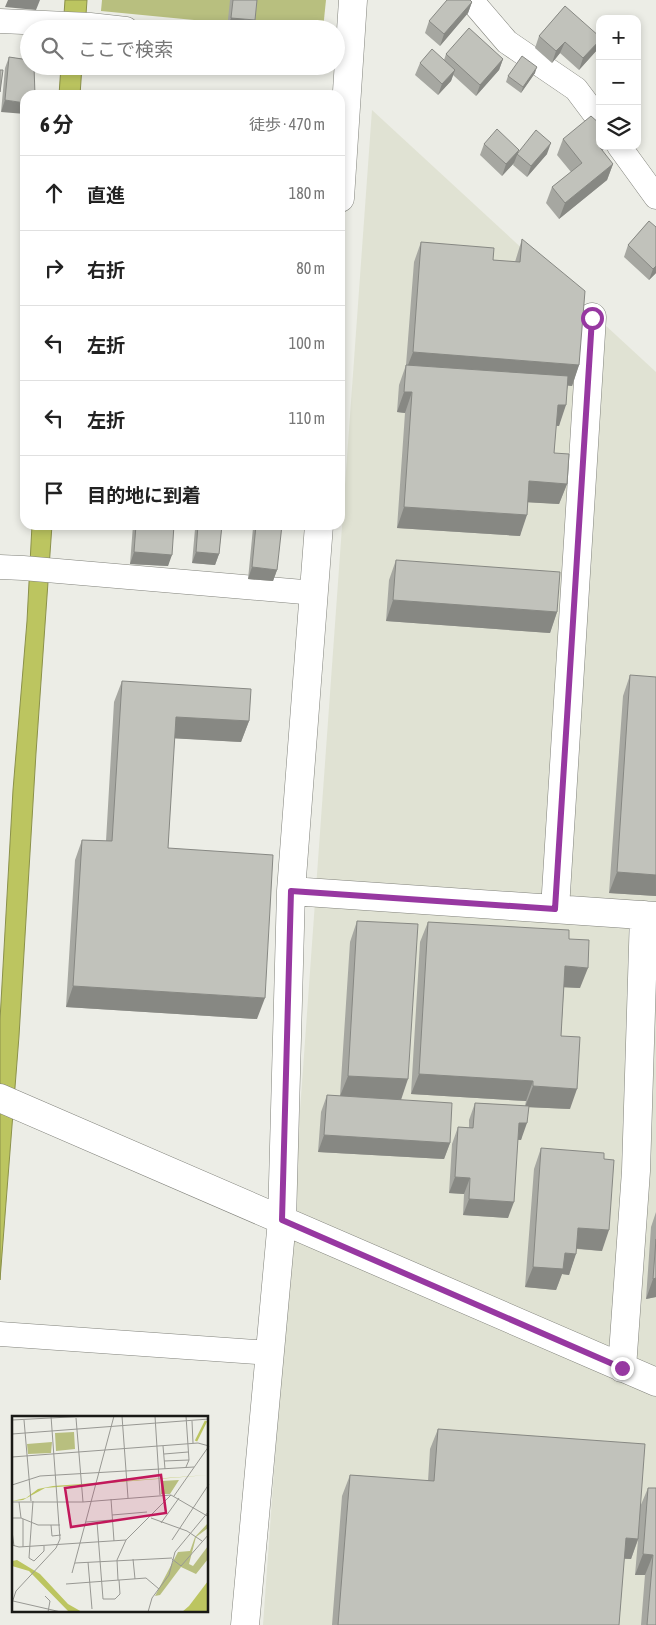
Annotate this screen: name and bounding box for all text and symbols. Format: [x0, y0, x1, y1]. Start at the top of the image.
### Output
map controls [596, 15, 641, 150]
button: + [596, 15, 641, 60]
search box [20, 20, 345, 75]
icon: search [38, 34, 66, 62]
text: ここで検索 [78, 38, 173, 60]
button: − [596, 60, 641, 105]
button: layers [596, 105, 641, 150]
text: 6 分 [40, 112, 74, 136]
text: 徒歩 · 470 m [249, 115, 325, 133]
icon: ahead [40, 179, 68, 207]
text: 直進 [87, 184, 125, 206]
text: 180 m [289, 184, 325, 202]
icon: right [40, 254, 68, 282]
text: 右折 [87, 259, 125, 281]
text: 80 m [296, 259, 325, 277]
route start [581, 307, 604, 330]
icon: left [40, 329, 68, 357]
text: 左折 [87, 334, 125, 356]
text: 100 m [289, 334, 325, 352]
icon: left [40, 404, 68, 432]
text: 左折 [87, 409, 125, 431]
text: 110 m [289, 409, 325, 427]
icon: arrive [40, 479, 68, 507]
text: 目的地に到着 [87, 484, 201, 506]
route end [611, 1357, 634, 1380]
inset map [12, 1416, 209, 1612]

